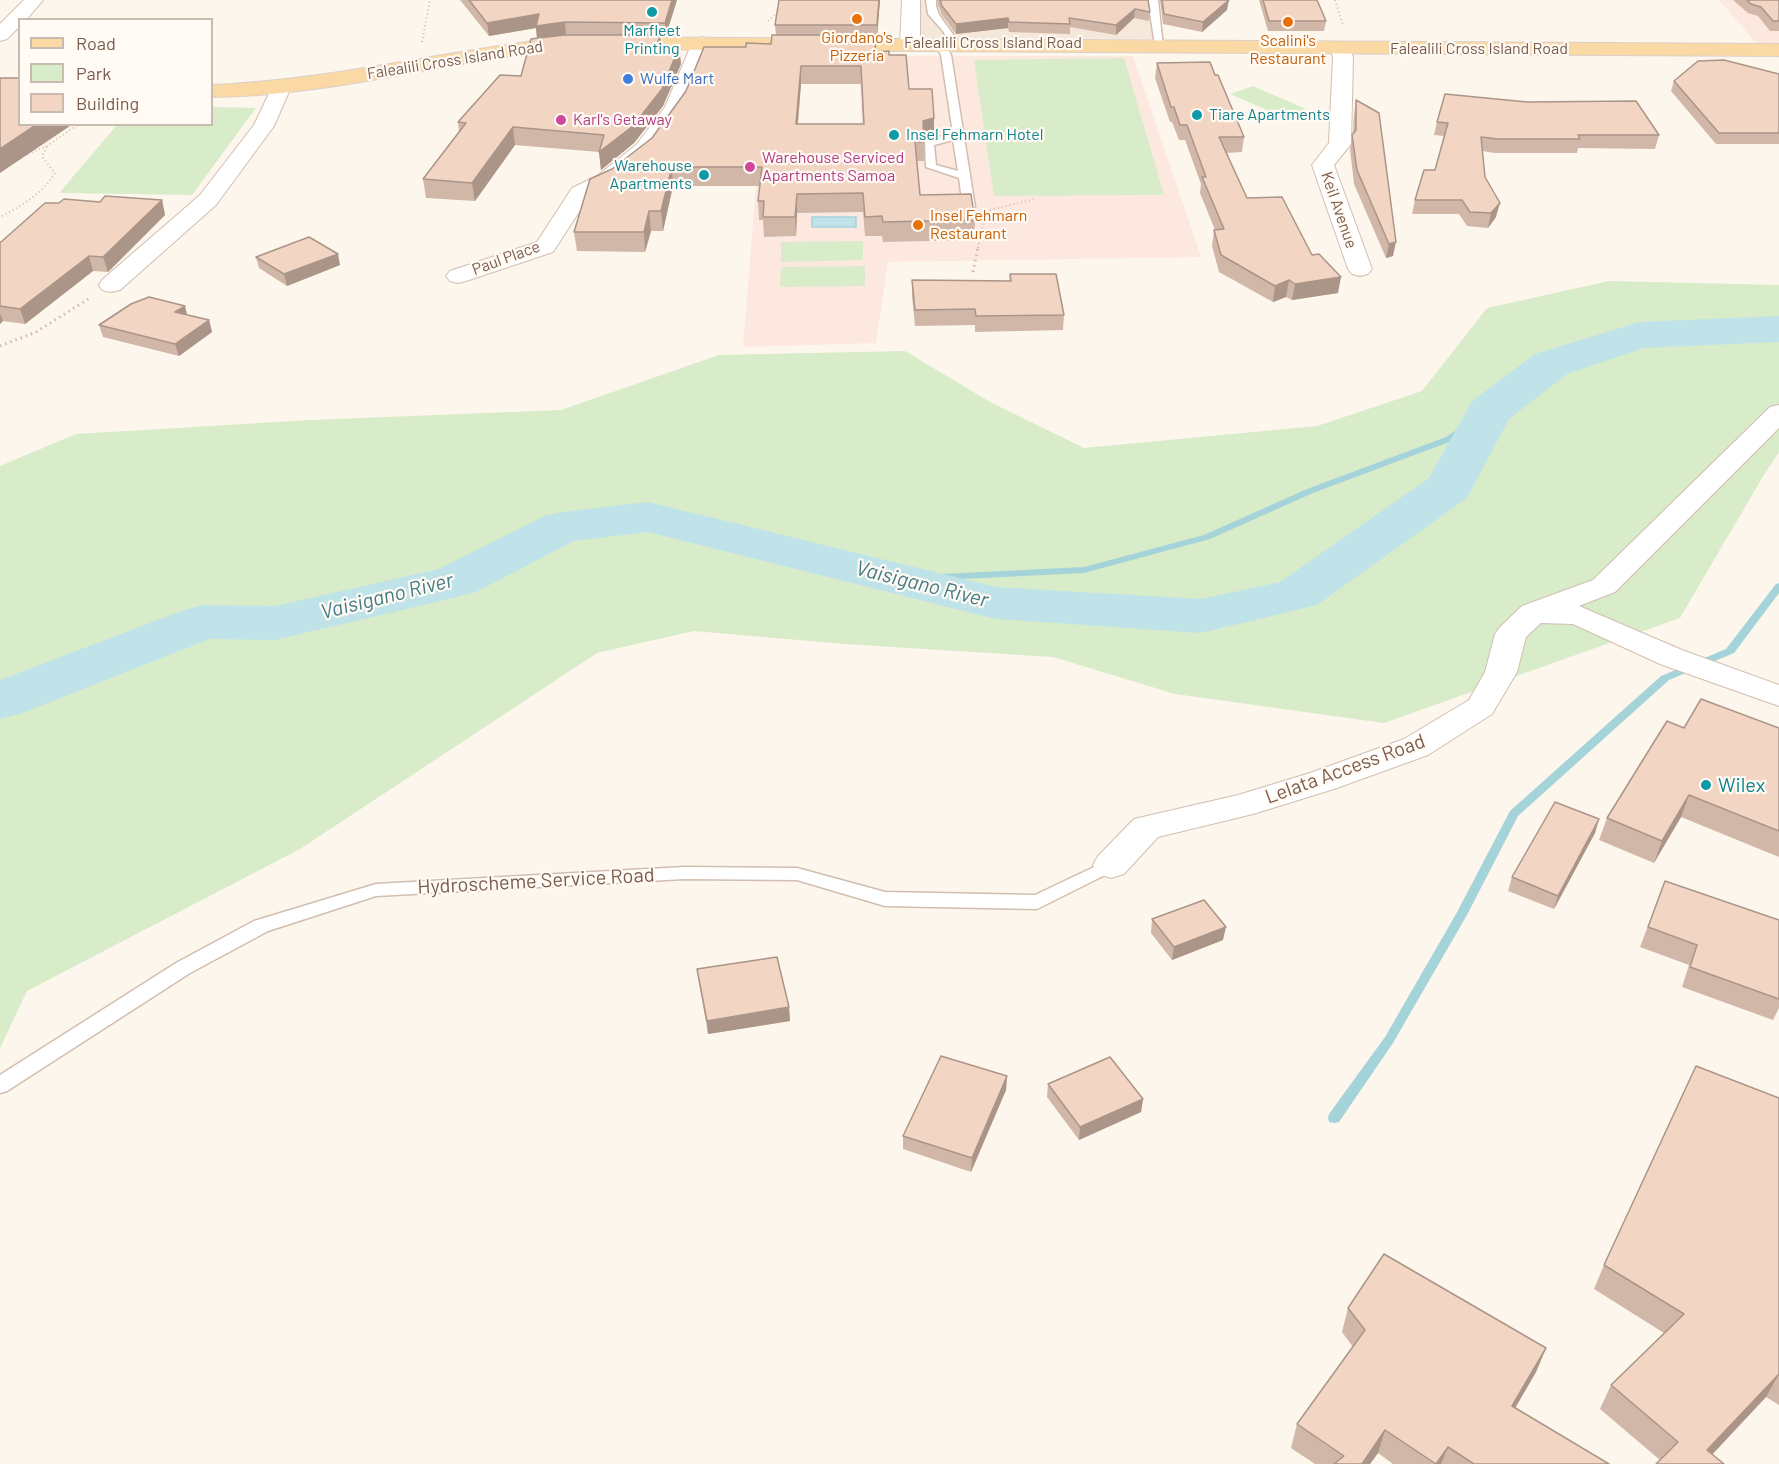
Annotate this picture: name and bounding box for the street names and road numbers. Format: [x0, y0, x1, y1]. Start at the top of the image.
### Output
street label: Falealili Cross Island Road [904, 33, 1082, 53]
street label: Falealili Cross Island Road [366, 37, 544, 83]
street label: Falealili Cross Island Road [1390, 39, 1568, 59]
street label: Keil Avenue [1317, 169, 1361, 251]
street label: Paul Place [469, 237, 543, 279]
street label: Lelata Access Road [1262, 729, 1428, 809]
street label: Hydroscheme Service Road [417, 863, 655, 899]

